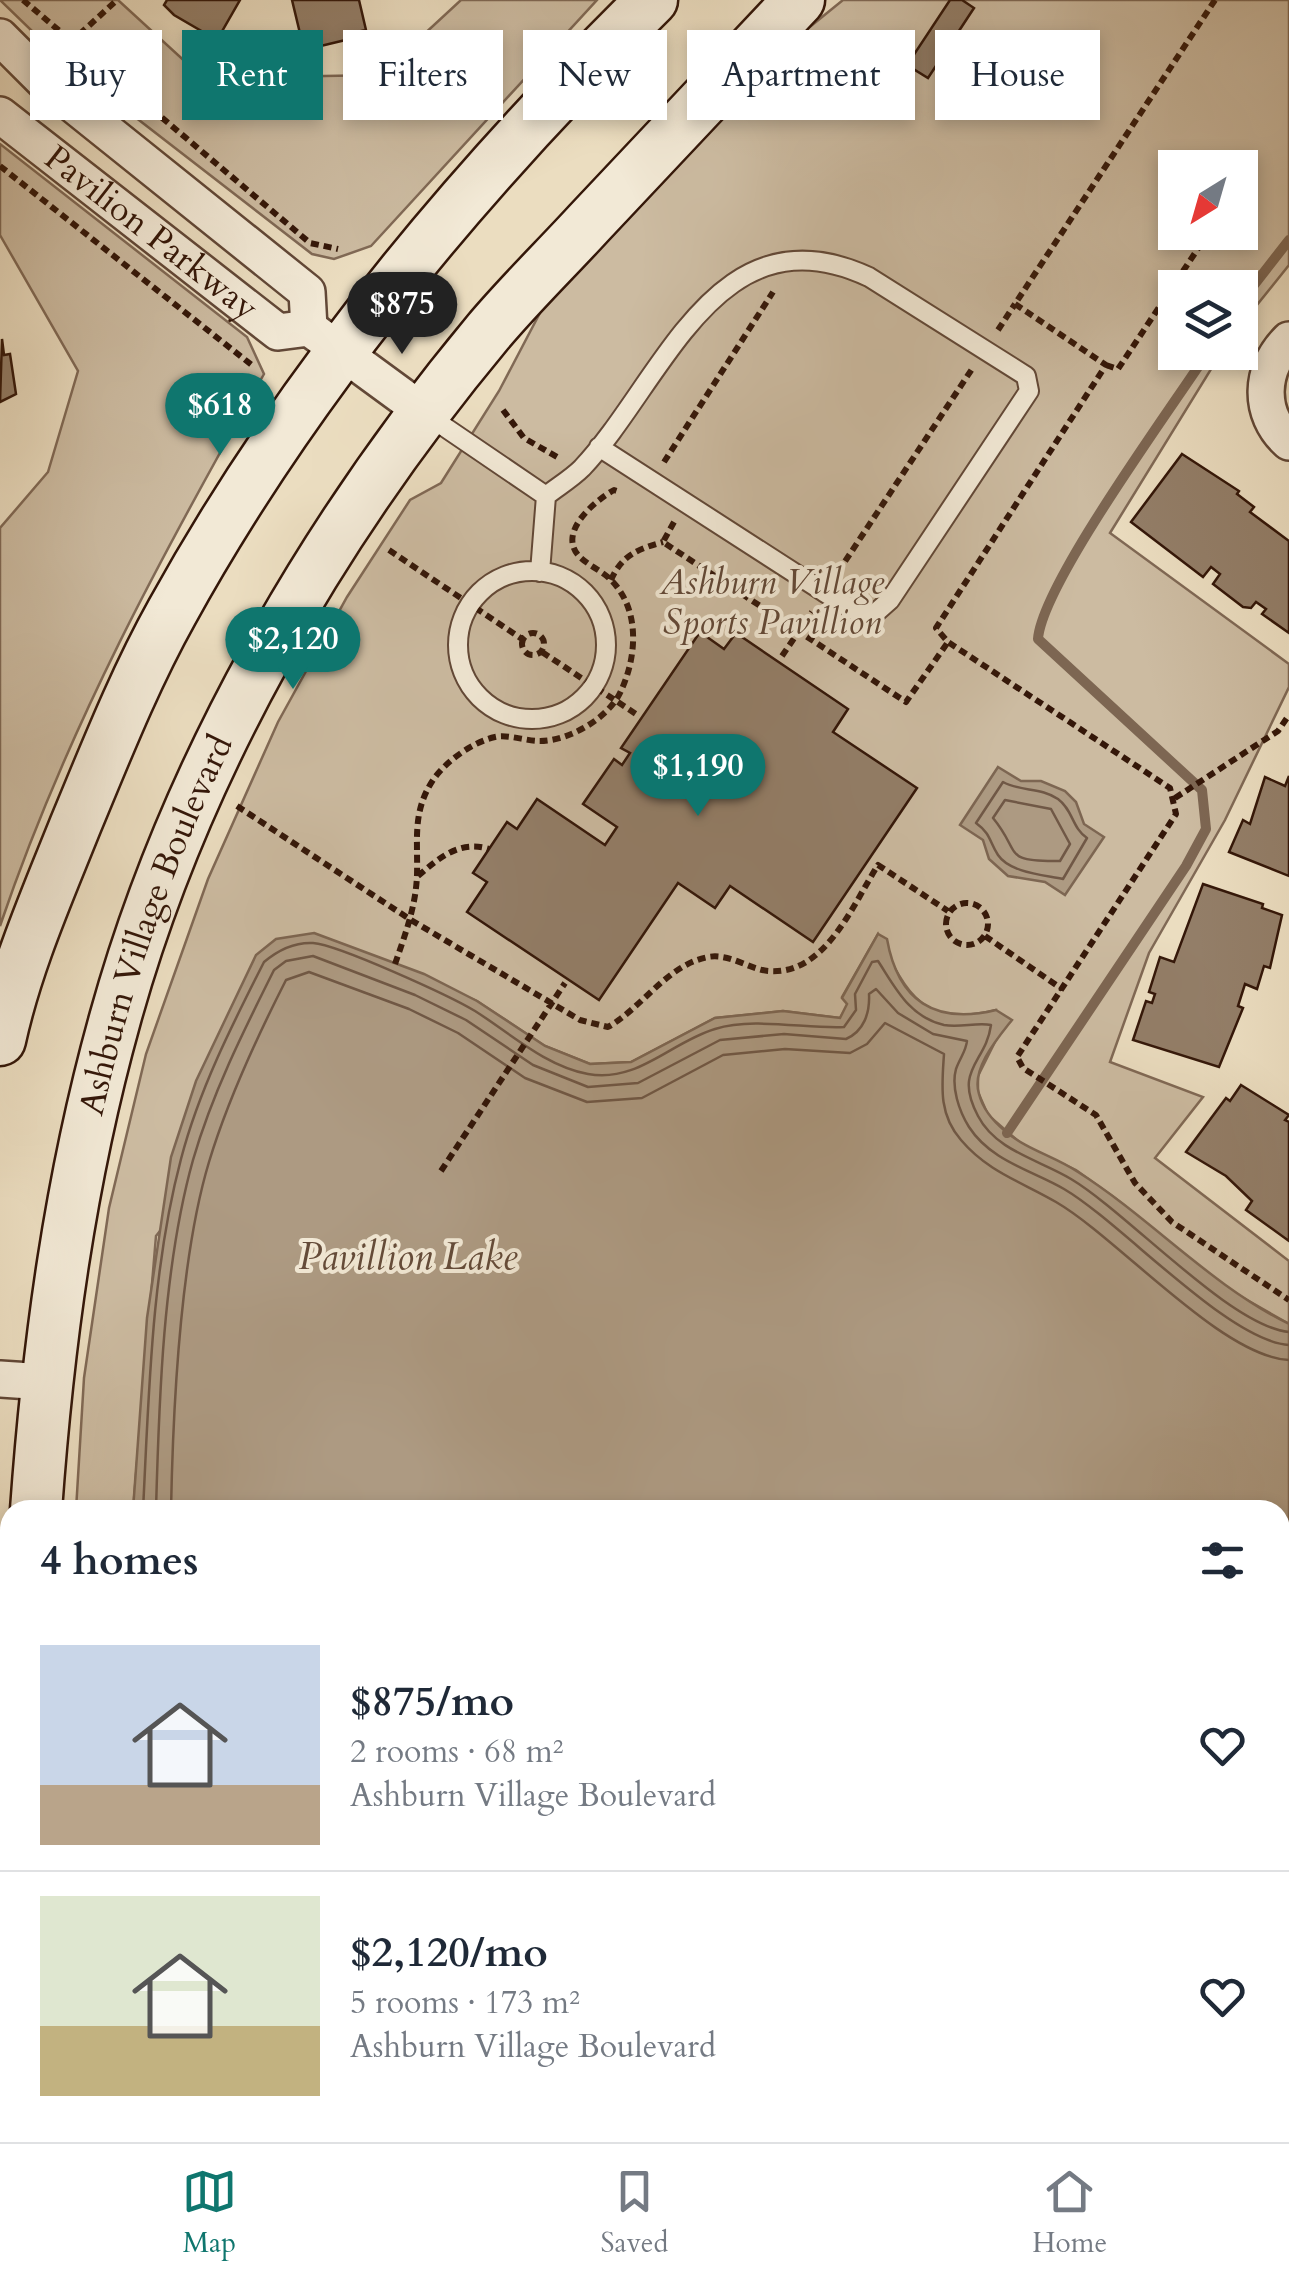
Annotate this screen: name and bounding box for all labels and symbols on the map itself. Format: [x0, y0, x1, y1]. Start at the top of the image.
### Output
street label: Pavilion Parkway [34, 134, 269, 332]
north arrow [1158, 150, 1258, 250]
pin: $875 [343, 272, 461, 357]
pin: $618 [161, 373, 279, 458]
park label: Ashburn Village Sports Pavillion [659, 559, 885, 647]
pin: $2,120 [212, 607, 374, 692]
street label: Ashburn Village Boulevard [68, 727, 245, 1120]
pin: $1,190 [617, 734, 779, 819]
water label: Pavillion Lake [299, 1231, 518, 1283]

